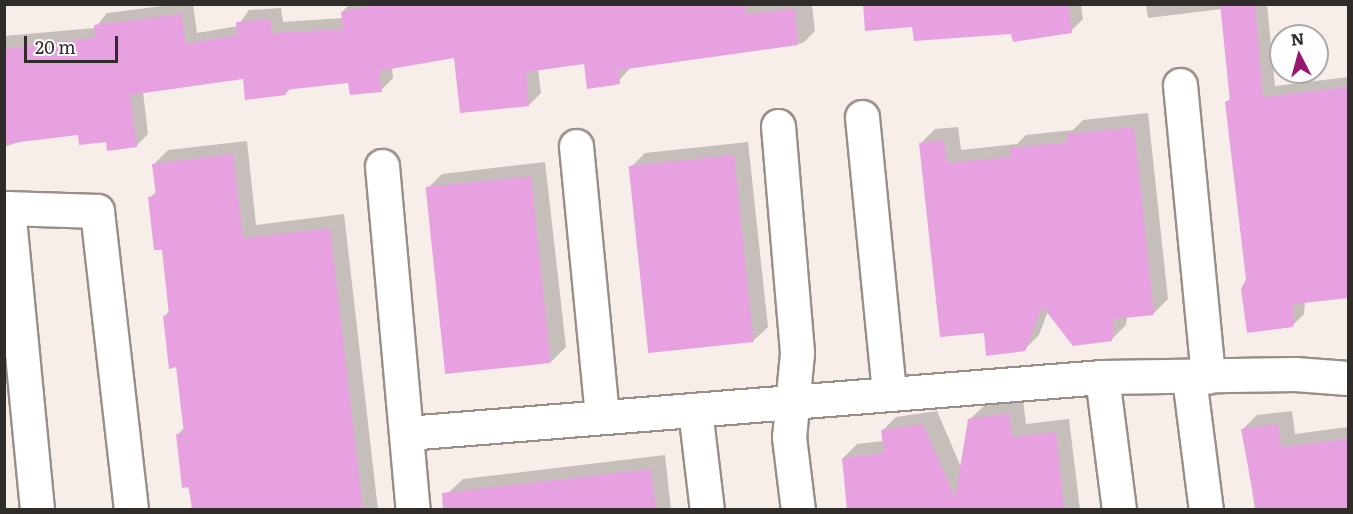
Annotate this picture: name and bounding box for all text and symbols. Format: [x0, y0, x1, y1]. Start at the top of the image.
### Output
scale bar [27, 24, 122, 62]
north arrow [1269, 24, 1329, 84]
text: N [1289, 25, 1305, 51]
text: 20 m [35, 33, 76, 60]

